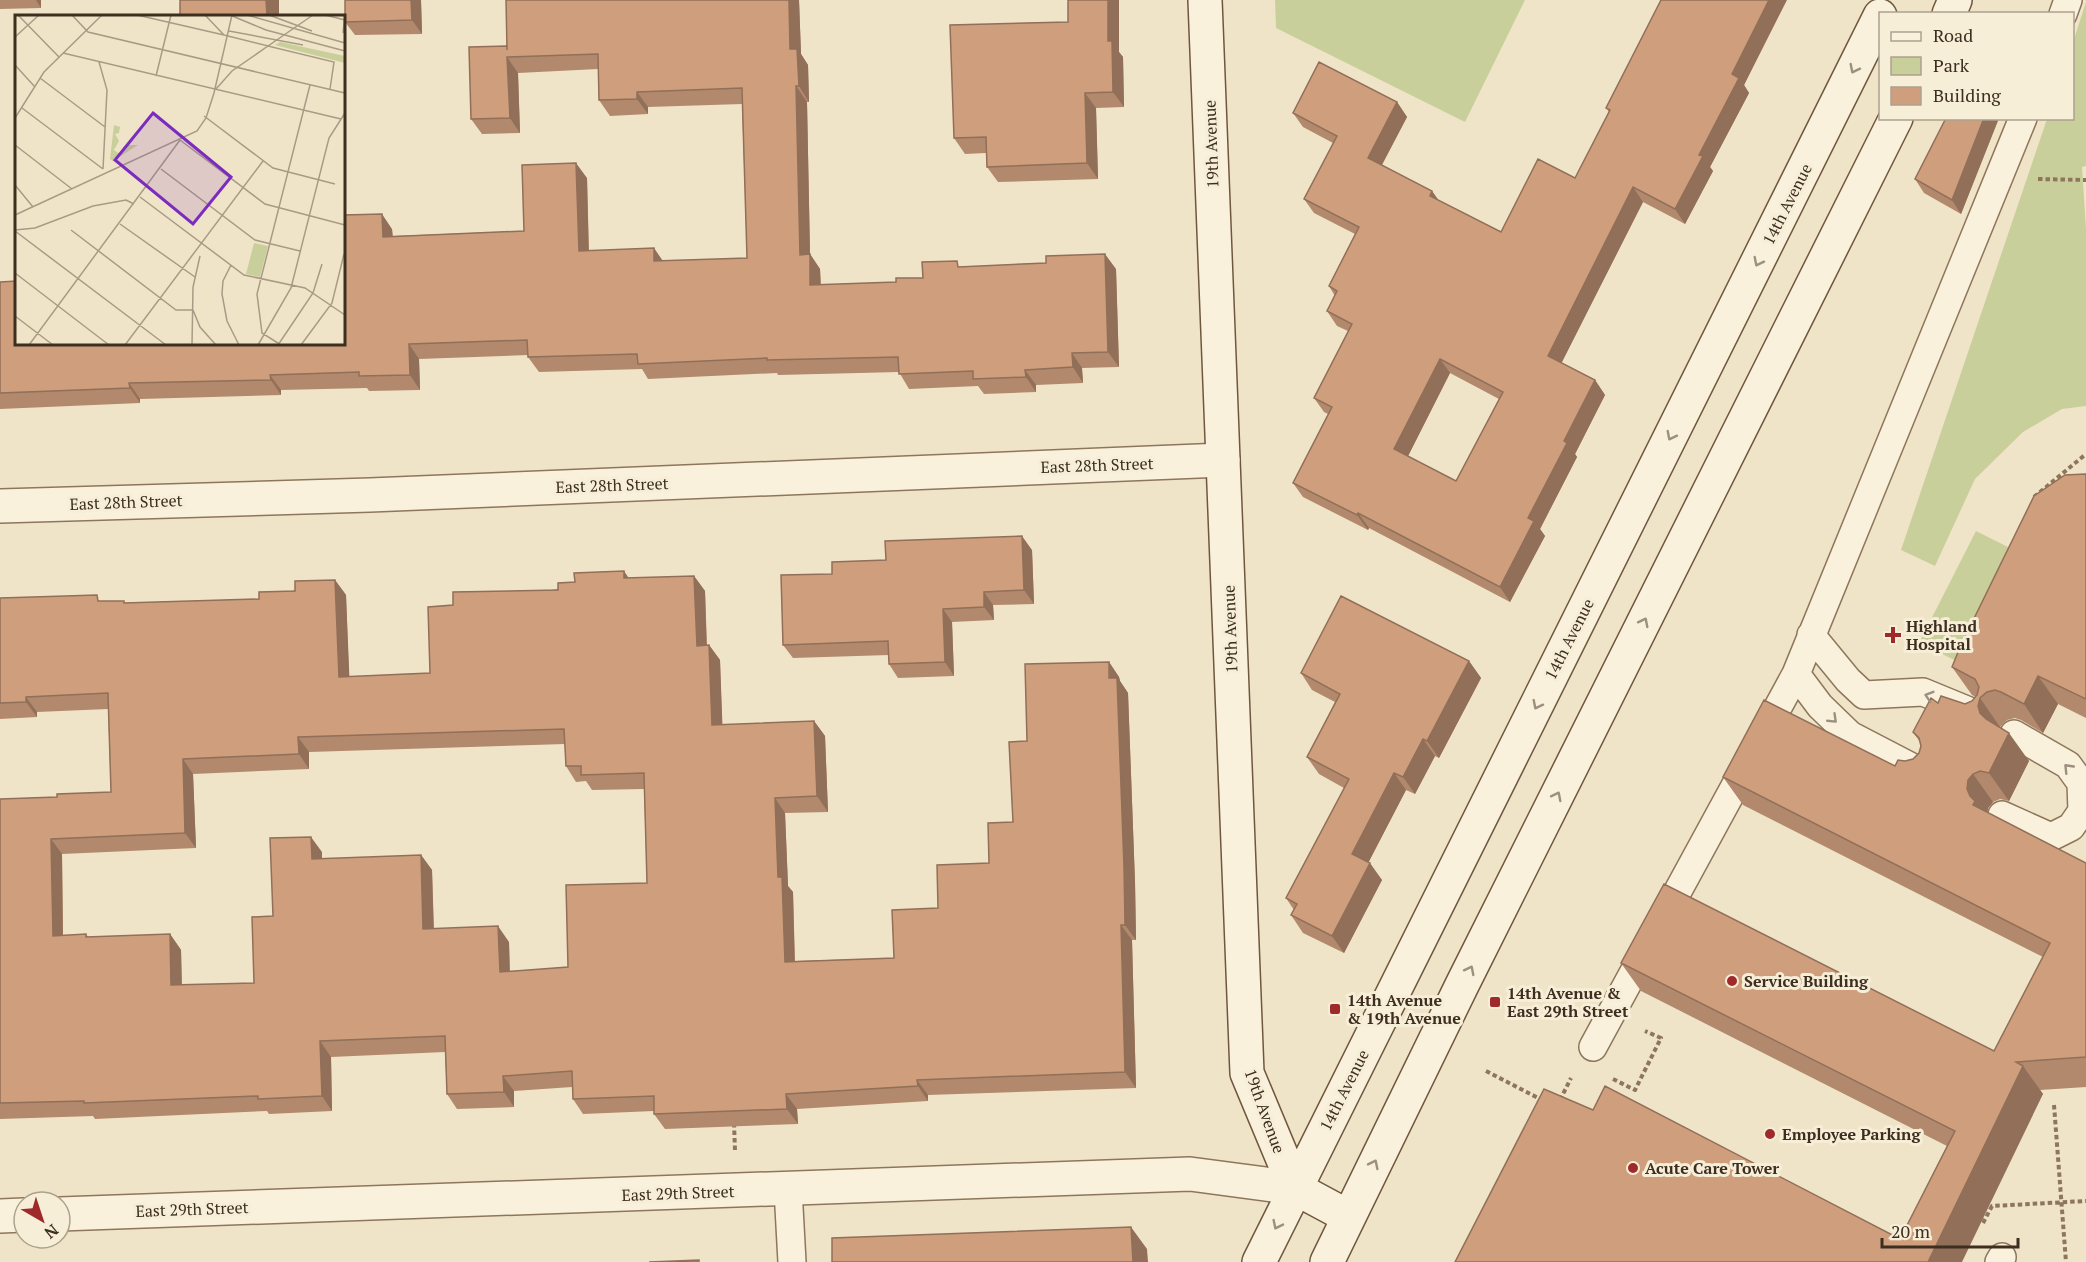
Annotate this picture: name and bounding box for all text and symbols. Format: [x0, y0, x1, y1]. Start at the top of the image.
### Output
legend [1879, 12, 2074, 120]
inset map [15, 15, 345, 345]
text: Road [1933, 23, 1973, 47]
text: Park [1933, 53, 1970, 77]
one-way arrow [1850, 62, 1862, 73]
text: Building [1933, 83, 2001, 107]
street label: 19th Avenue [1198, 99, 1224, 189]
street label: 14th Avenue [1757, 160, 1817, 248]
one-way arrow [1753, 256, 1765, 267]
one-way arrow [1666, 430, 1678, 441]
street label: East 28th Street [1040, 452, 1154, 478]
street label: East 28th Street [555, 472, 669, 498]
street label: East 28th Street [69, 489, 183, 515]
street label: 19th Avenue [1217, 584, 1243, 674]
street label: 14th Avenue [1539, 595, 1599, 683]
place label: Highland Hospital [1906, 615, 1977, 655]
one-way arrow [1637, 617, 1649, 628]
marker: Highland Hospital [1884, 626, 1902, 644]
one-way arrow [1924, 691, 1935, 703]
one-way arrow [1532, 698, 1544, 709]
one-way arrow [1827, 712, 1837, 723]
one-way arrow [2065, 765, 2076, 776]
one-way arrow [1550, 792, 1561, 802]
one-way arrow [1462, 966, 1474, 977]
place label: Service Building [1744, 970, 1869, 992]
marker: Service Building [1725, 974, 1739, 988]
place label: 14th Avenue & East 29th Street [1507, 982, 1629, 1022]
place label: 14th Avenue & 19th Avenue [1347, 989, 1461, 1029]
marker: 14th Avenue & East 29th Street [1488, 995, 1502, 1009]
marker: 14th Avenue & 19th Avenue [1328, 1002, 1342, 1016]
street label: 14th Avenue [1314, 1046, 1374, 1134]
street label: 19th Avenue [1240, 1066, 1290, 1156]
place label: Employee Parking [1782, 1123, 1921, 1145]
marker: Employee Parking [1763, 1127, 1777, 1141]
place label: Acute Care Tower [1645, 1157, 1779, 1179]
one-way arrow [1367, 1160, 1379, 1171]
marker: Acute Care Tower [1626, 1161, 1640, 1175]
street label: East 29th Street [621, 1180, 735, 1206]
north arrow [12, 1190, 72, 1250]
street label: East 29th Street [135, 1196, 249, 1222]
scale bar [1882, 1211, 2018, 1249]
text: N [40, 1219, 63, 1244]
one-way arrow [1272, 1219, 1284, 1230]
text: 20 m [1891, 1219, 1931, 1243]

